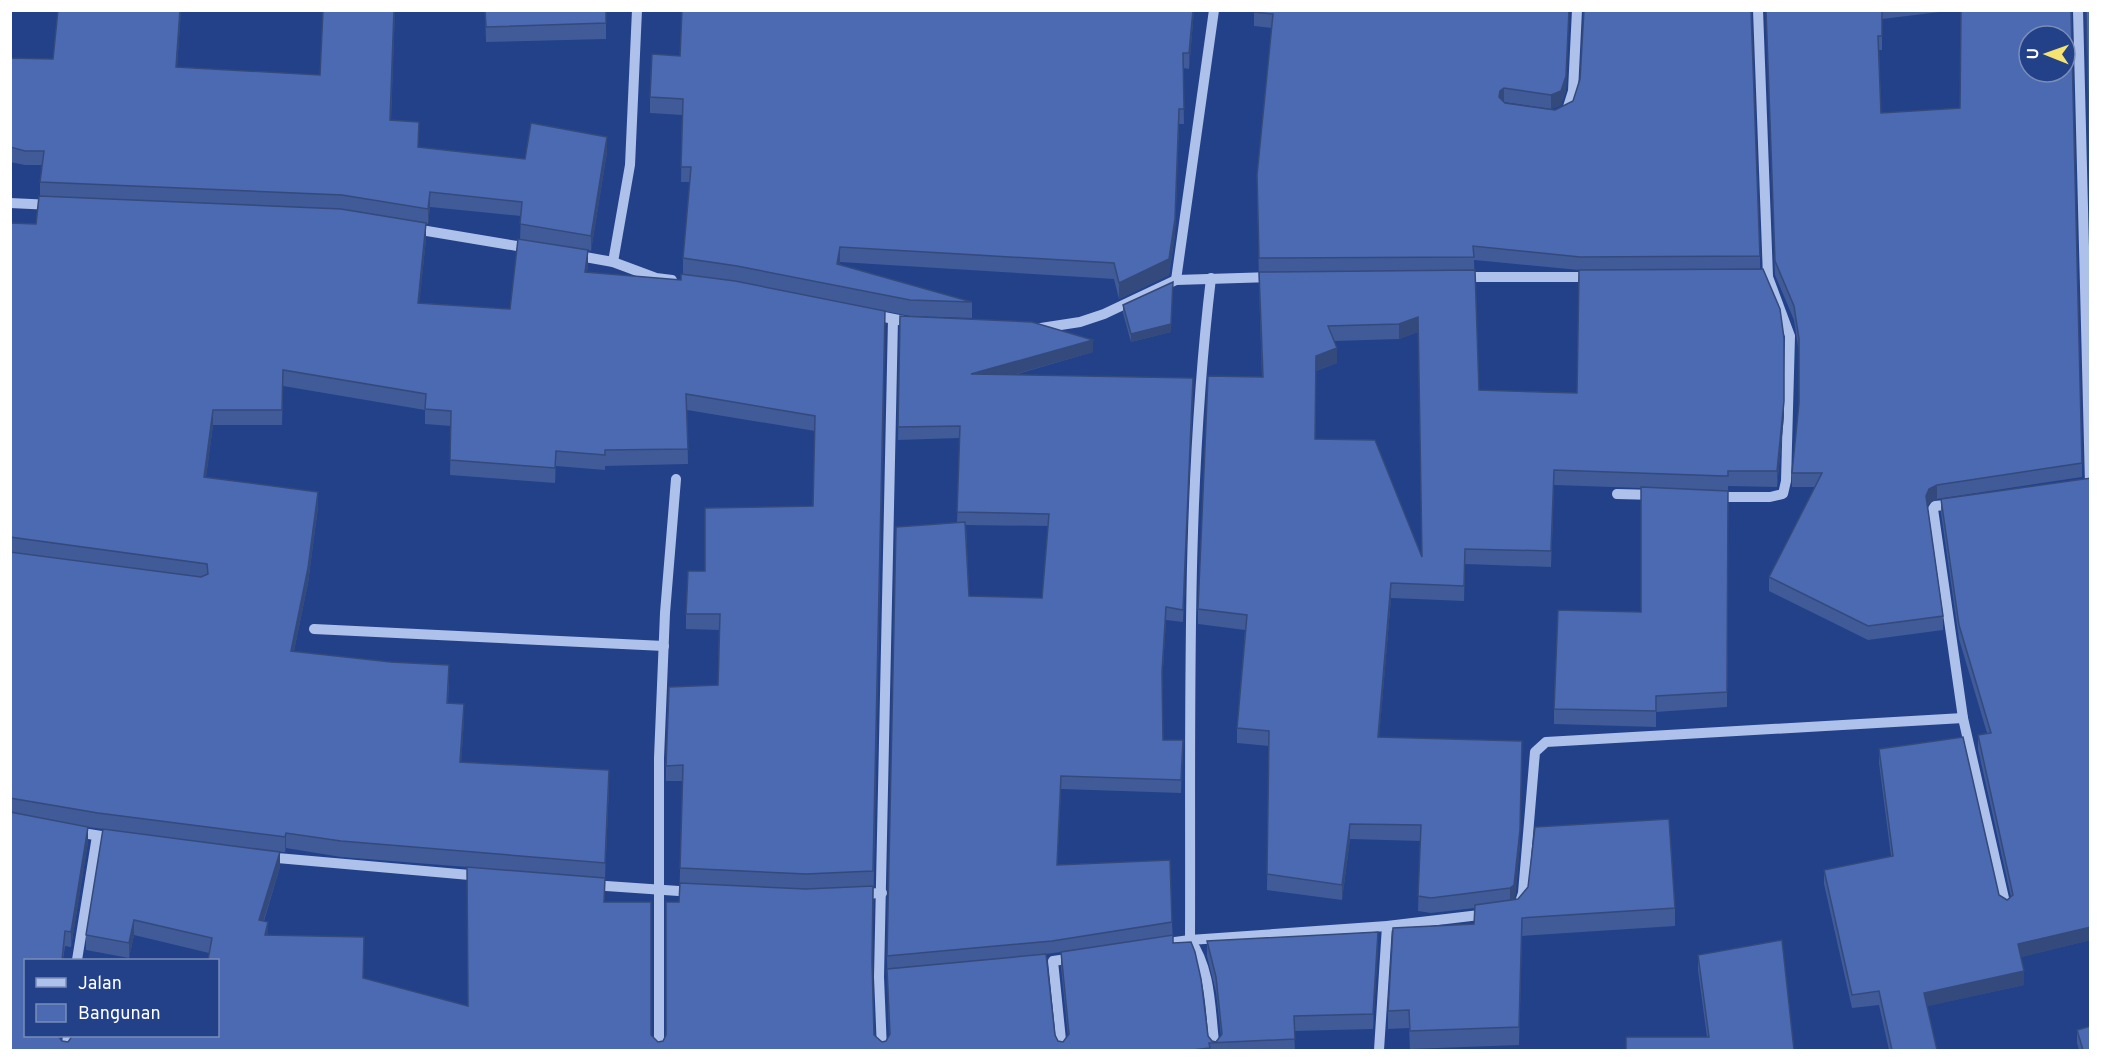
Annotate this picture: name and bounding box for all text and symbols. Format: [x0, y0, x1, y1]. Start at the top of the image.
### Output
north arrow [2017, 24, 2077, 84]
text: U [2024, 48, 2044, 60]
legend [24, 959, 219, 1037]
text: Jalan [78, 973, 122, 996]
text: Bangunan [78, 1003, 161, 1026]

